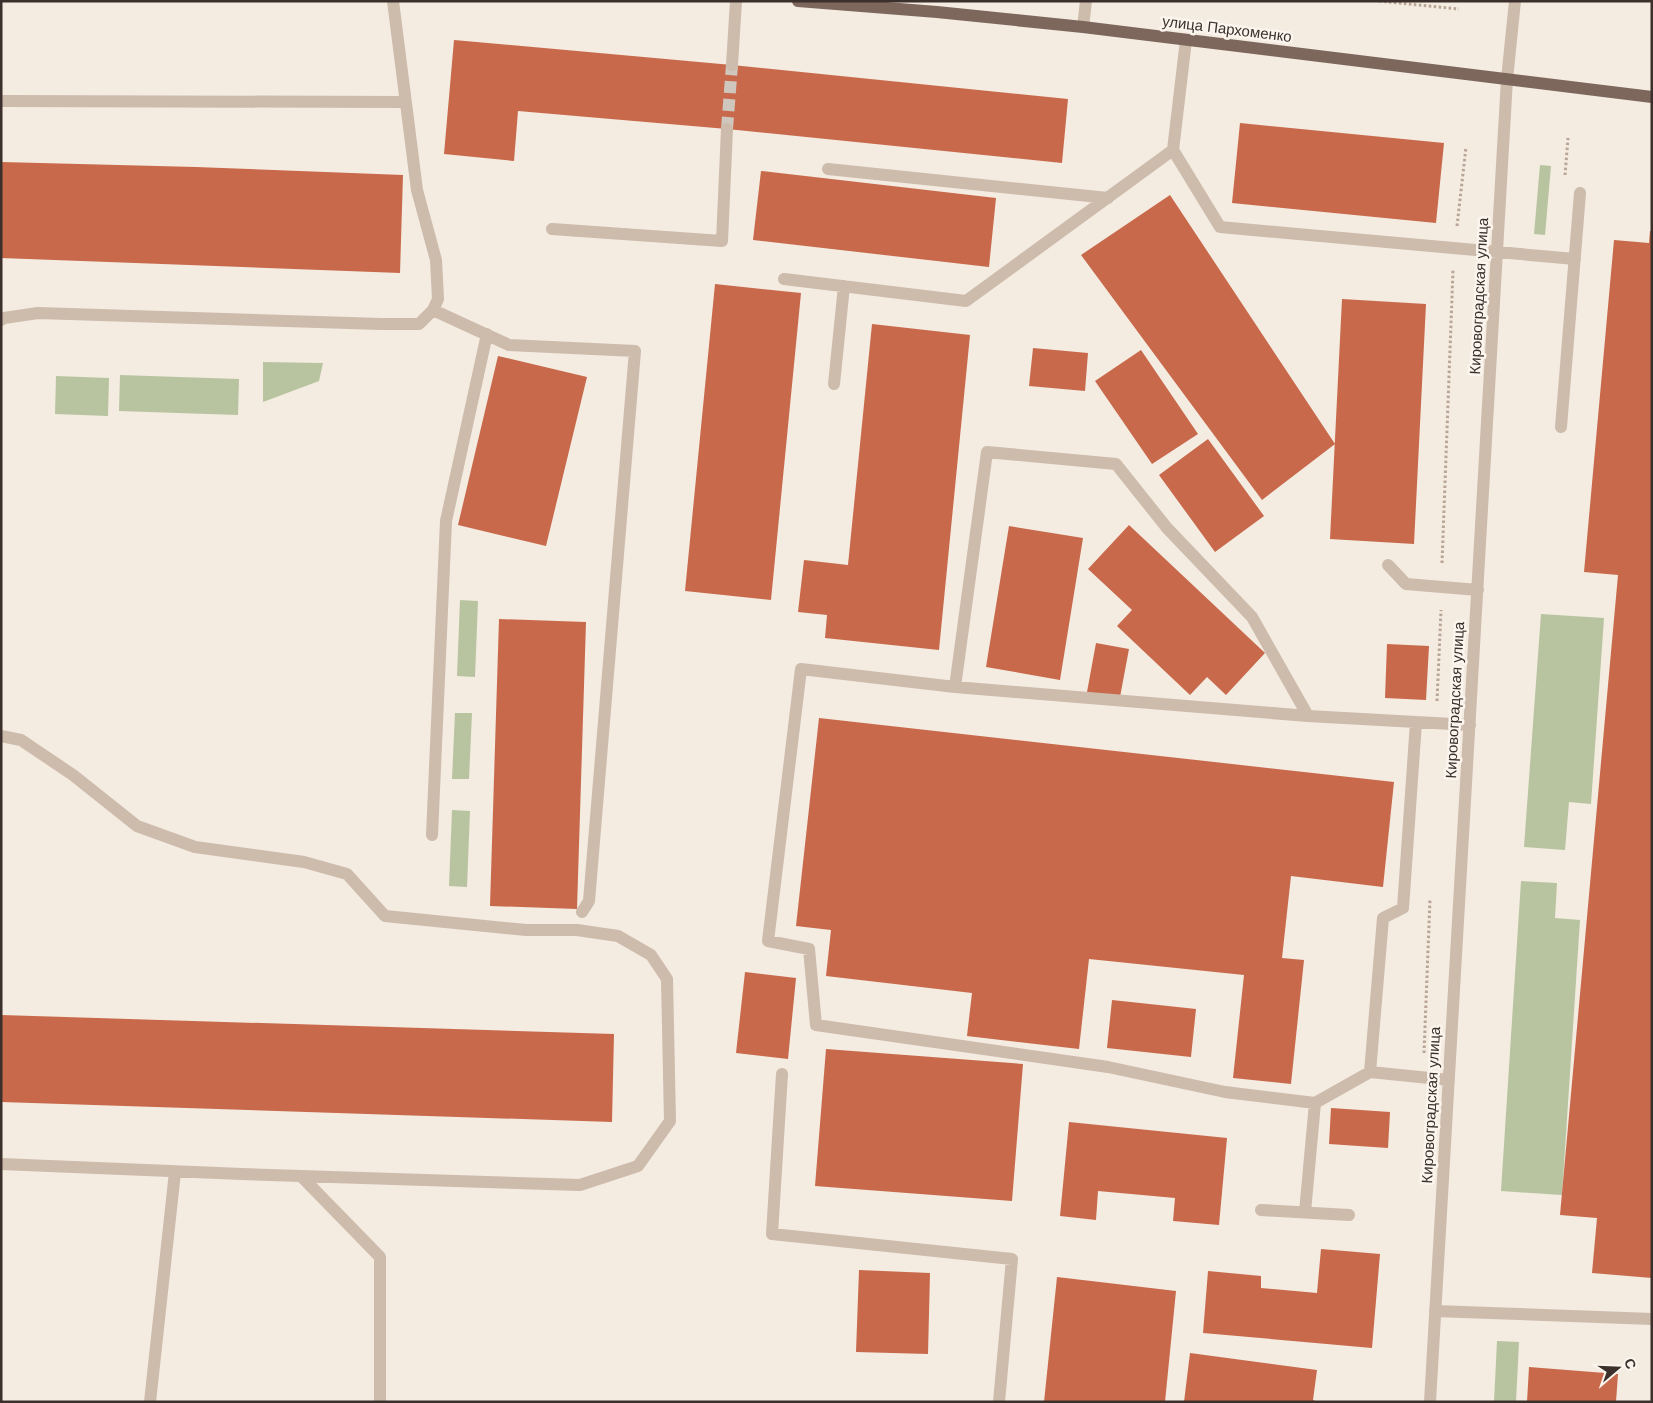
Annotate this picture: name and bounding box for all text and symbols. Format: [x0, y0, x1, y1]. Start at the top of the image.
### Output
street label: улица Пархоменко [1161, 12, 1293, 45]
street label: Кировоградская улица [1466, 216, 1491, 375]
street label: Кировоградская улица [1442, 620, 1467, 779]
street label: Кировоградская улица [1418, 1025, 1443, 1184]
north arrow [1593, 1343, 1643, 1393]
text: С [1621, 1356, 1640, 1371]

